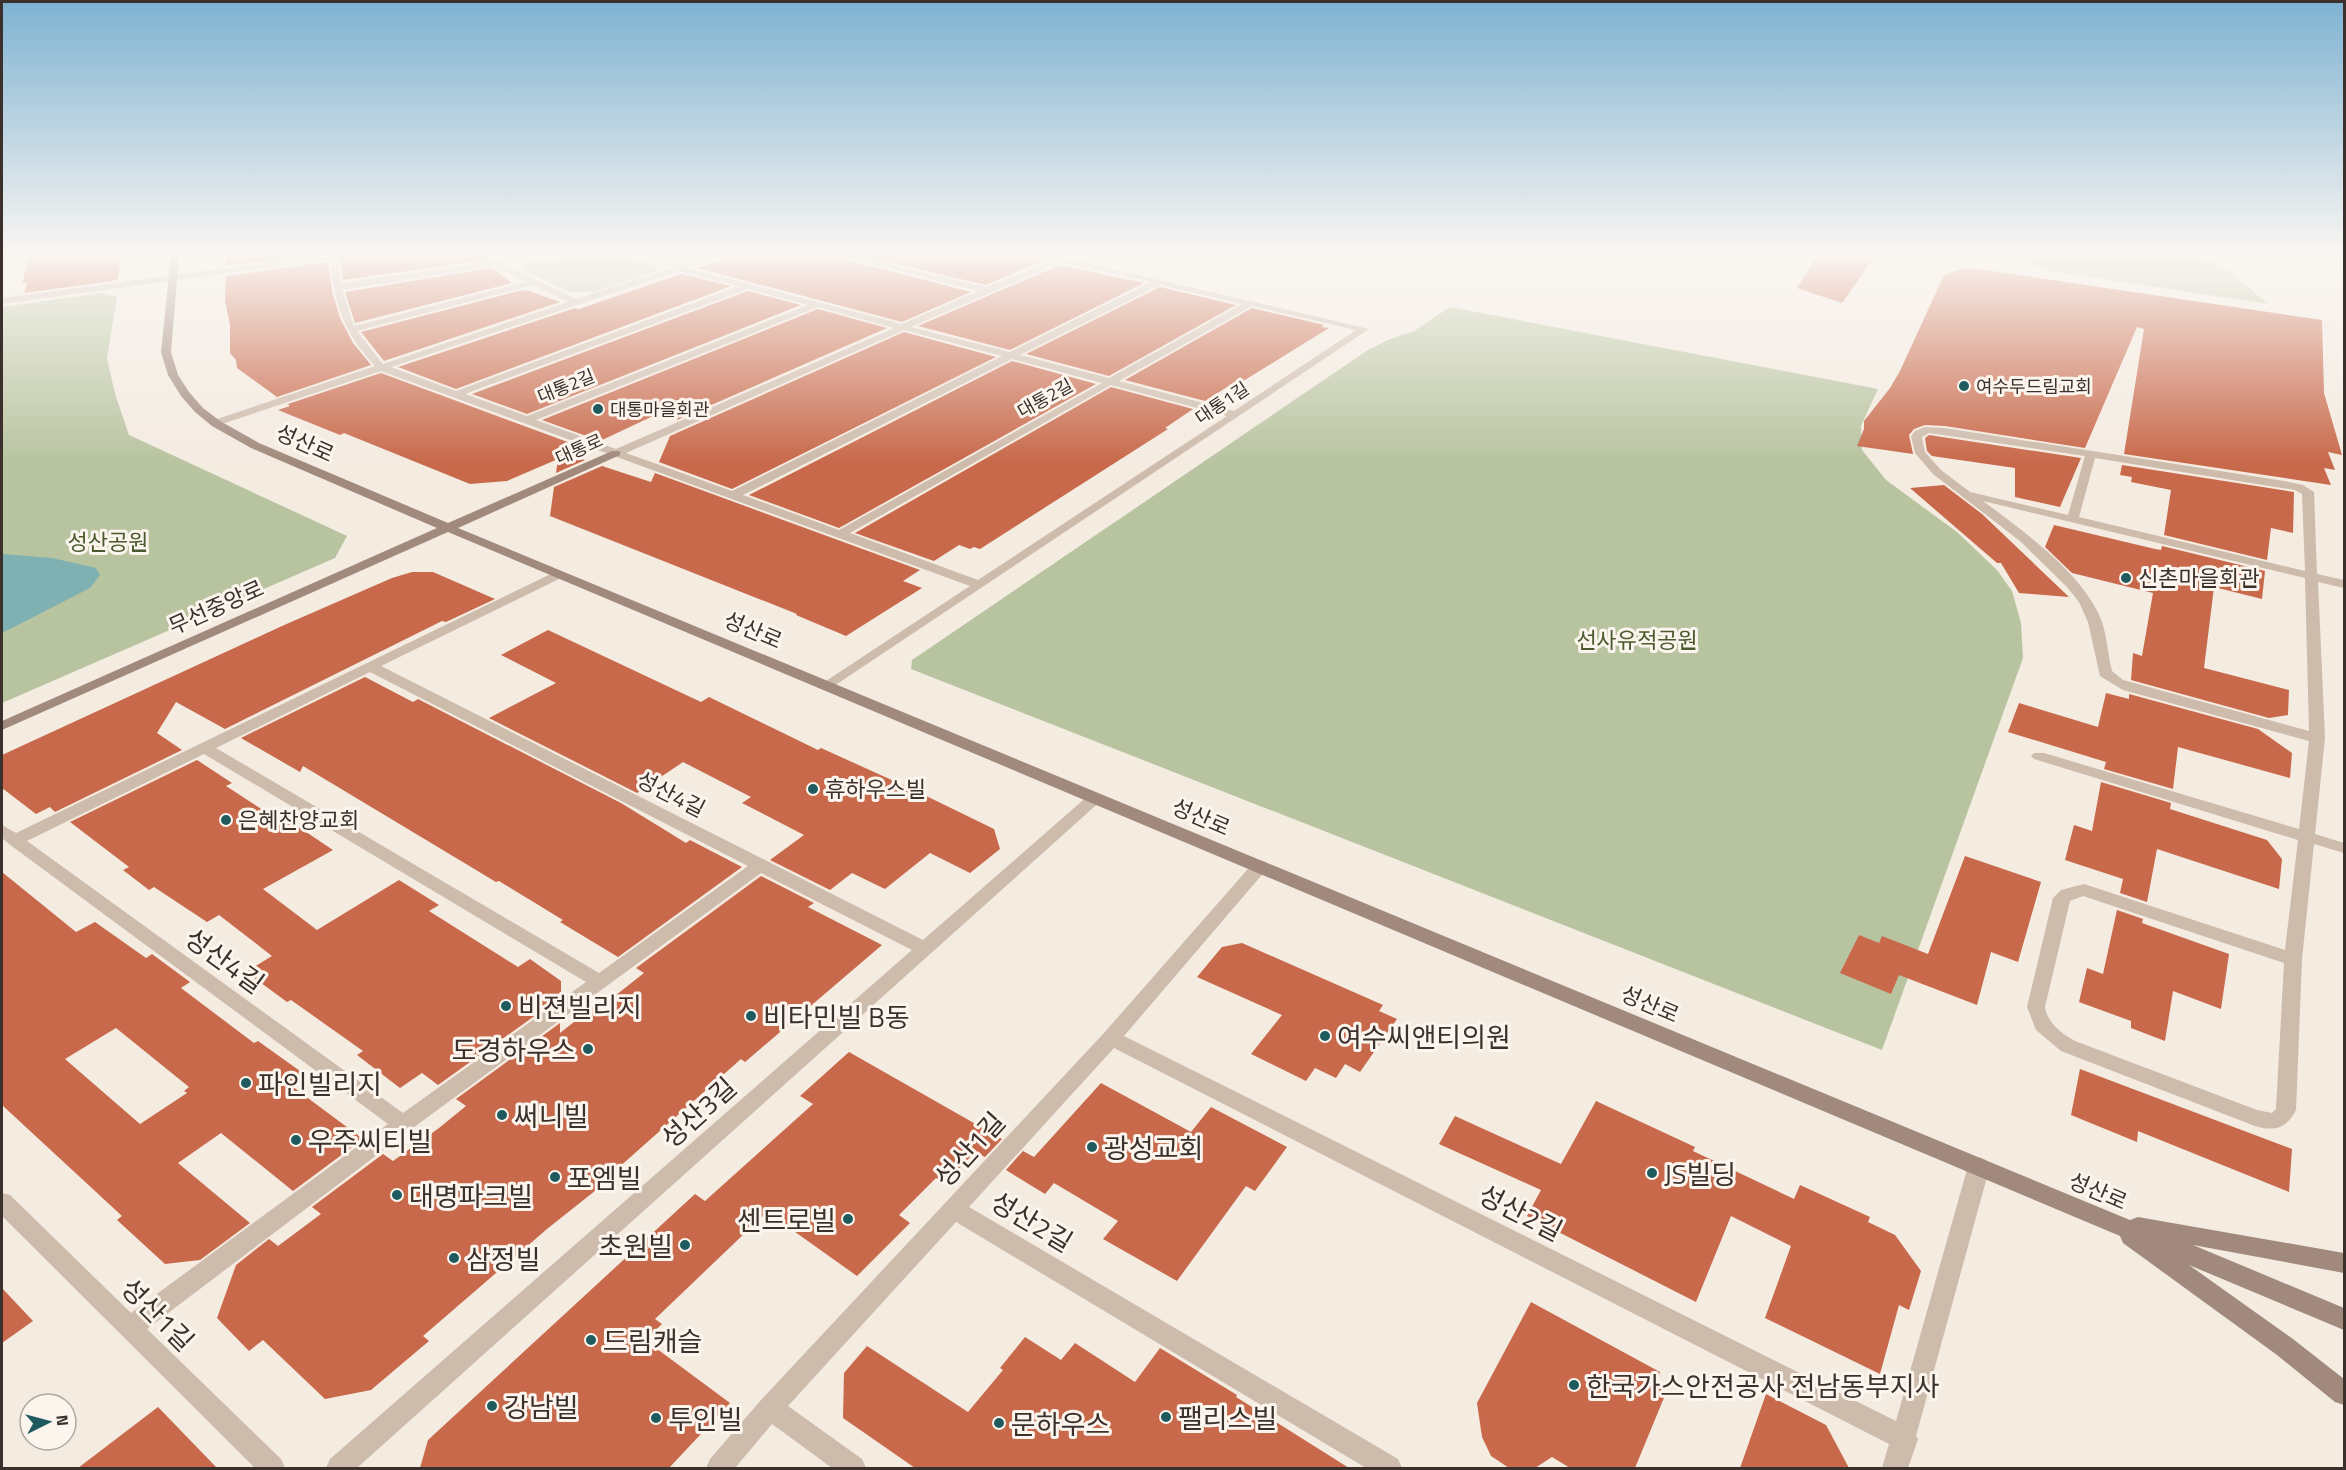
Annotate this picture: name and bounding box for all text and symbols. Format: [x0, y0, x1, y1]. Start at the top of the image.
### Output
street label: 대통2길 [533, 362, 599, 410]
street label: 대통2길 [1012, 372, 1078, 424]
place label: 여수두드림교회 [1976, 373, 2092, 400]
street label: 대통1길 [1190, 375, 1254, 431]
marker: 여수두드림교회 [1957, 379, 1971, 393]
place label: 대통마을회관 [610, 396, 710, 423]
marker: 대통마을회관 [591, 402, 605, 416]
street label: 성산로 [270, 415, 340, 471]
street label: 대통로 [551, 427, 607, 471]
park label: 성산공원 [68, 525, 148, 559]
place label: 신촌마을회관 [2138, 561, 2259, 595]
street label: 무선중앙로 [163, 571, 269, 643]
marker: 신촌마을회관 [2119, 571, 2133, 585]
street label: 성산로 [718, 602, 788, 658]
park label: 선사유적공원 [1576, 623, 1698, 657]
street label: 성산4길 [631, 762, 711, 826]
place label: 휴하우스빌 [825, 772, 926, 806]
marker: 휴하우스빌 [806, 782, 820, 796]
street label: 성산로 [1166, 789, 1236, 845]
place label: 은혜찬양교회 [238, 803, 359, 837]
marker: 은혜찬양교회 [219, 813, 233, 827]
street label: 성산4길 [177, 917, 273, 1003]
street label: 성산로 [1615, 976, 1685, 1032]
place label: 비젼빌리지 [518, 986, 642, 1027]
place label: 비타민빌 B동 [763, 996, 910, 1037]
marker: 비젼빌리지 [499, 999, 513, 1013]
marker: 비타민빌 B동 [744, 1009, 758, 1023]
place label: 여수씨앤티의원 [1337, 1016, 1511, 1057]
place label: 도경하우스 [452, 1029, 576, 1070]
marker: 여수씨앤티의원 [1318, 1029, 1332, 1043]
marker: 도경하우스 [581, 1042, 595, 1056]
place label: 파인빌리지 [258, 1063, 382, 1104]
street label: 성산3길 [651, 1067, 745, 1157]
marker: 파인빌리지 [239, 1076, 253, 1090]
place label: 써니빌 [514, 1095, 589, 1136]
street label: 성산1길 [924, 1102, 1014, 1196]
marker: 써니빌 [495, 1108, 509, 1122]
place label: 우주씨티빌 [308, 1120, 432, 1161]
place label: 광성교회 [1104, 1127, 1203, 1168]
marker: 우주씨티빌 [289, 1133, 303, 1147]
marker: 광성교회 [1085, 1140, 1099, 1154]
place label: JS빌딩 [1664, 1153, 1736, 1194]
place label: 포엠빌 [567, 1157, 642, 1198]
street label: 성산로 [2063, 1163, 2133, 1219]
marker: JS빌딩 [1645, 1166, 1659, 1180]
marker: 포엠빌 [548, 1170, 562, 1184]
street label: 성산2길 [1472, 1173, 1570, 1251]
place label: 대명파크빌 [409, 1175, 533, 1216]
street label: 성산2길 [983, 1180, 1081, 1262]
marker: 대명파크빌 [390, 1188, 404, 1202]
place label: 센트로빌 [737, 1199, 836, 1240]
marker: 센트로빌 [841, 1212, 855, 1226]
place label: 초원빌 [598, 1225, 673, 1266]
place label: 삼정빌 [466, 1238, 541, 1279]
marker: 초원빌 [678, 1238, 692, 1252]
marker: 삼정빌 [447, 1251, 461, 1265]
street label: 성산1길 [112, 1268, 204, 1360]
place label: 드림캐슬 [603, 1320, 702, 1361]
marker: 드림캐슬 [584, 1333, 598, 1347]
place label: 한국가스안전공사 전남동부지사 [1586, 1365, 1940, 1406]
marker: 한국가스안전공사 전남동부지사 [1567, 1378, 1581, 1392]
place label: 강남빌 [504, 1386, 579, 1427]
north arrow [18, 1392, 78, 1452]
place label: 팰리스빌 [1178, 1397, 1277, 1438]
place label: 투인빌 [668, 1398, 743, 1439]
marker: 강남빌 [485, 1399, 499, 1413]
place label: 문하우스 [1011, 1403, 1110, 1444]
marker: 팰리스빌 [1159, 1410, 1173, 1424]
marker: 투인빌 [649, 1411, 663, 1425]
text: N [50, 1414, 75, 1427]
marker: 문하우스 [992, 1416, 1006, 1430]

